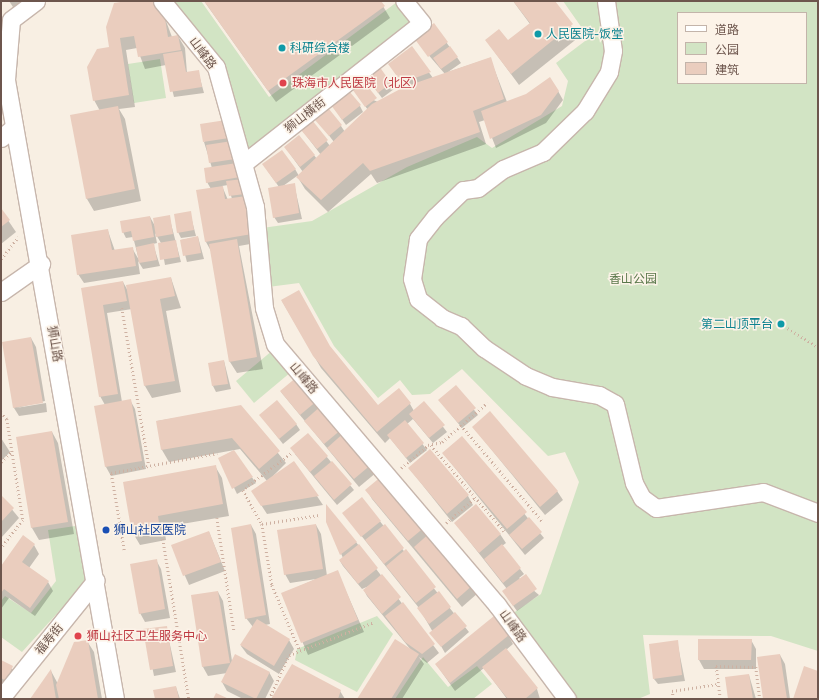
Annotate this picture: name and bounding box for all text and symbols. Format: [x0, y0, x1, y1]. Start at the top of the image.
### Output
legend [677, 12, 807, 84]
text: 道路 [715, 22, 739, 37]
place label: 人民医院-饭堂 [546, 27, 623, 41]
marker: 人民医院-饭堂 [533, 29, 543, 39]
street label: 山峰路 [186, 34, 220, 72]
place label: 科研综合楼 [290, 41, 350, 55]
text: 公园 [715, 42, 739, 57]
marker: 科研综合楼 [277, 43, 287, 53]
text: 建筑 [715, 62, 739, 77]
place label: 珠海市人民医院（北区） [292, 76, 424, 90]
marker: 珠海市人民医院（北区） [277, 77, 289, 89]
street label: 狮山橫街 [282, 95, 328, 135]
park label: 香山公园 [609, 272, 657, 286]
place label: 第二山顶平台 [701, 317, 773, 331]
marker: 第二山顶平台 [776, 319, 786, 329]
street label: 狮山路 [45, 325, 65, 363]
street label: 山峰路 [287, 360, 321, 396]
place label: 狮山社区医院 [114, 523, 186, 537]
marker: 狮山社区医院 [101, 525, 111, 535]
street label: 山峰路 [497, 607, 529, 645]
street label: 福寿街 [32, 620, 66, 658]
place label: 狮山社区卫生服务中心 [87, 629, 207, 643]
marker: 狮山社区卫生服务中心 [72, 630, 84, 642]

